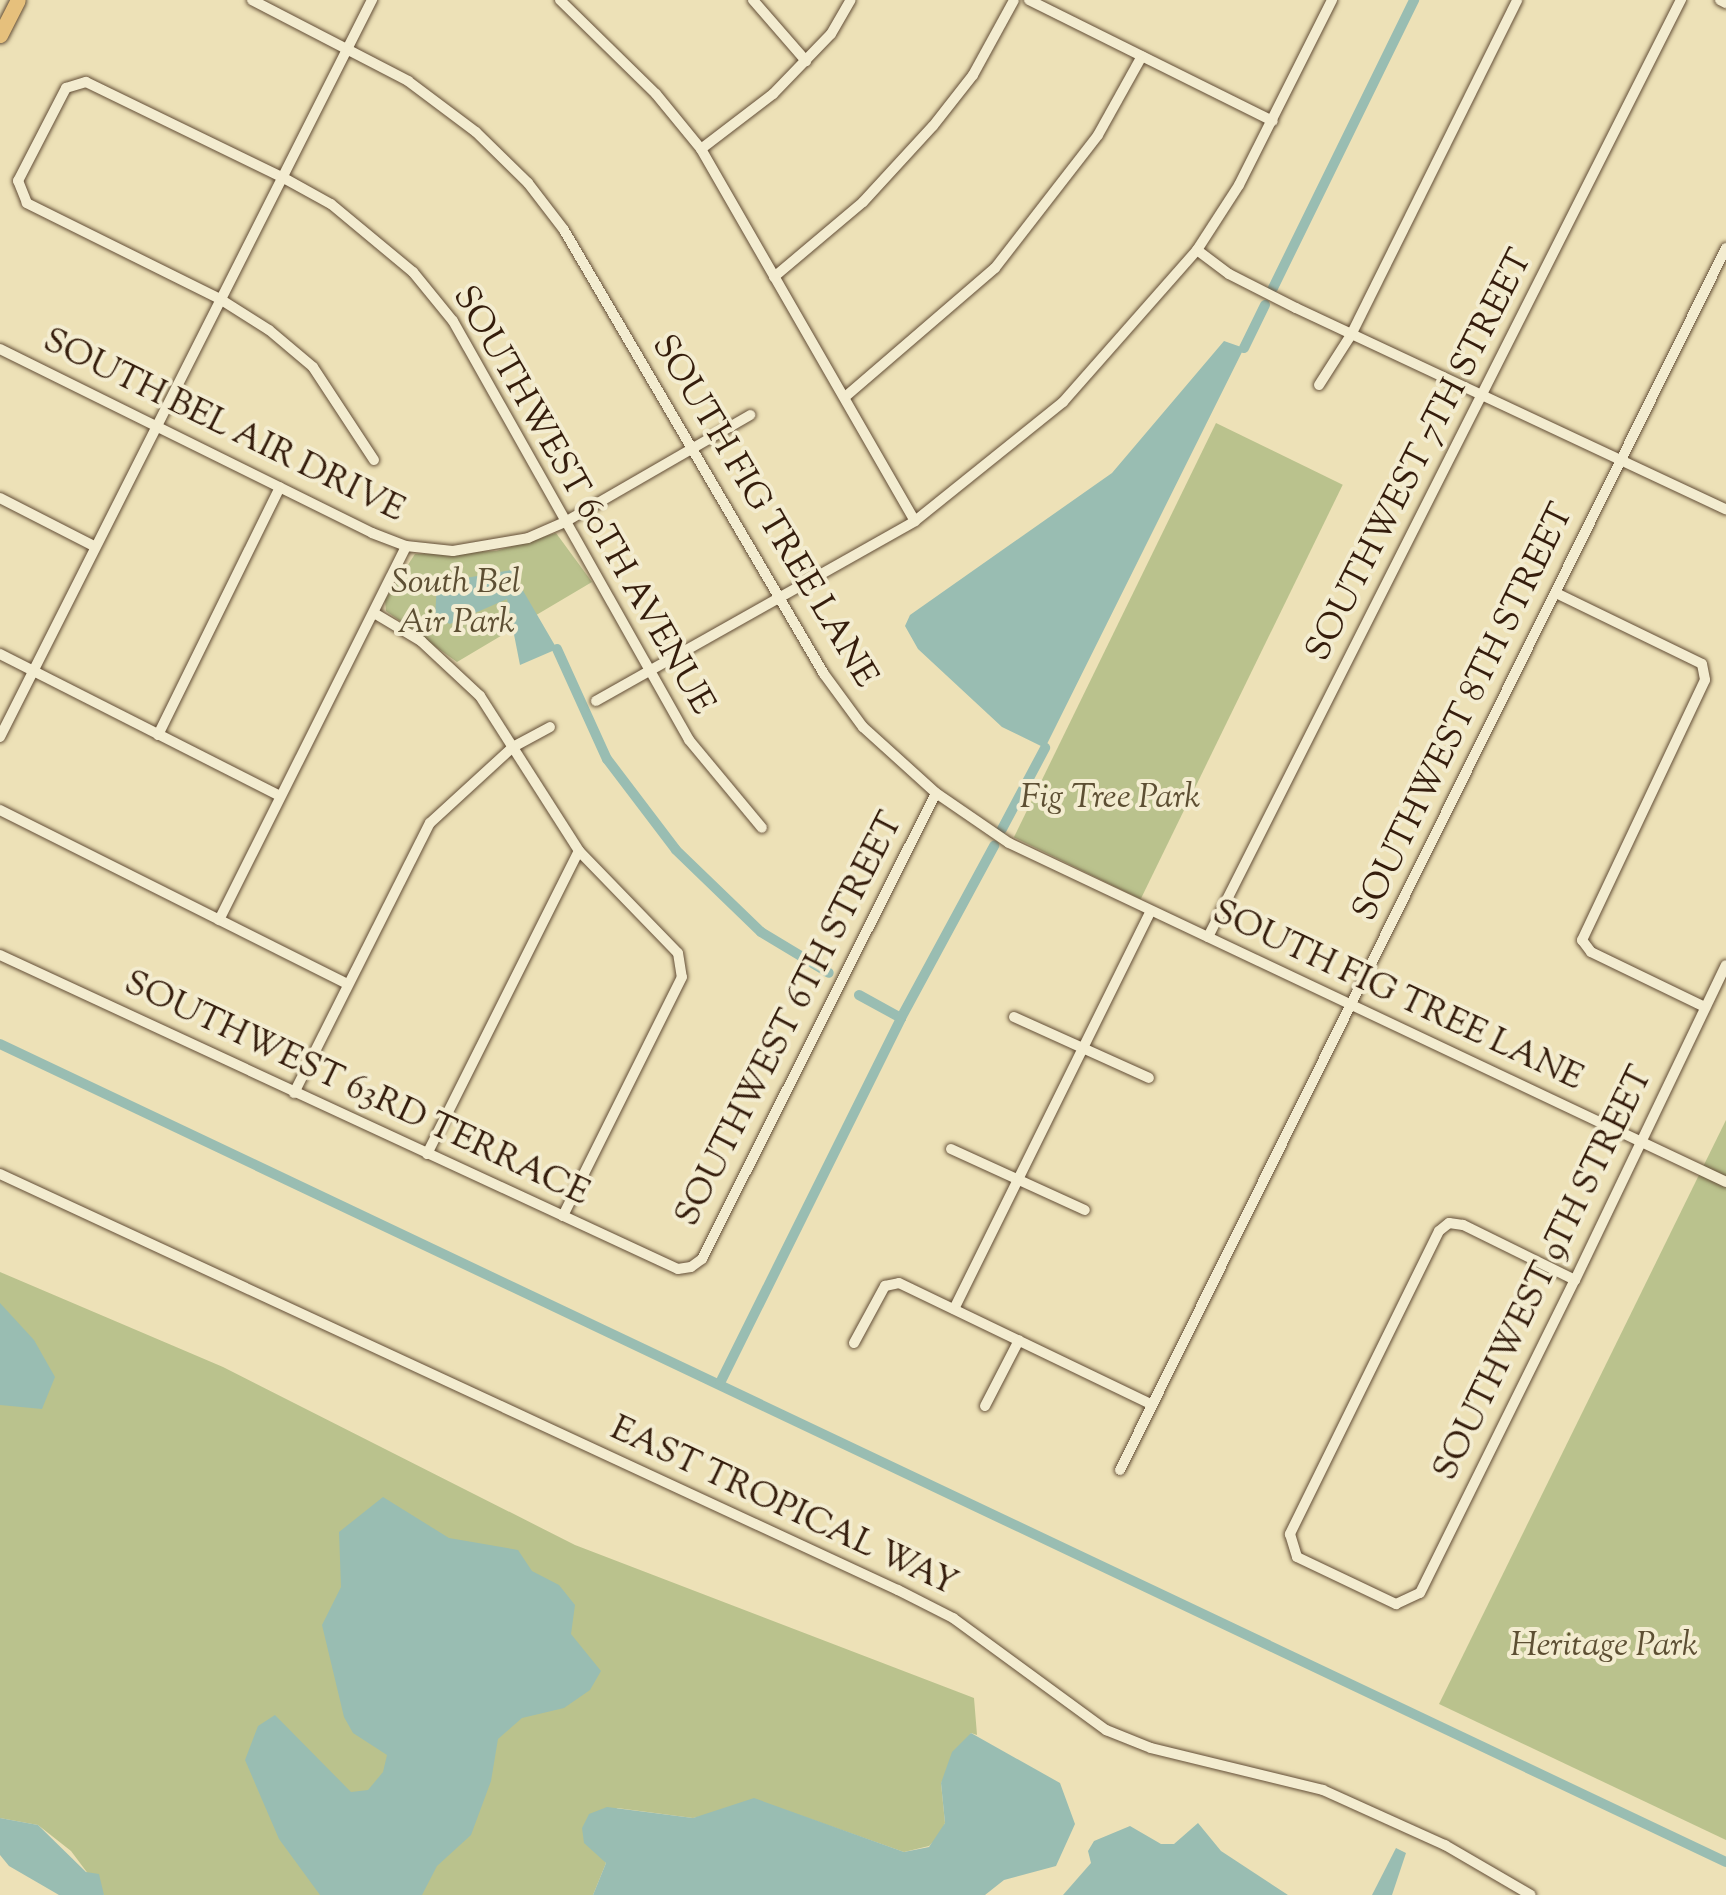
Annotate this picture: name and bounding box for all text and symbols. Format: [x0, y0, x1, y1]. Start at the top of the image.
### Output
street label: SOUTHWEST 7TH STREET [1299, 243, 1543, 669]
street label: SOUTHWEST 60TH AVENUE [442, 279, 722, 723]
street label: SOUTH BEL AIR DRIVE [35, 321, 411, 533]
street label: SOUTH FIG TREE LANE [641, 328, 885, 696]
street label: SOUTHWEST 8TH STREET [1345, 497, 1585, 929]
park label: South Bel Air Park [391, 563, 521, 645]
park label: Fig Tree Park [1020, 778, 1200, 820]
street label: SOUTHWEST 6TH STREET [668, 806, 914, 1234]
street label: SOUTH FIG TREE LANE [1205, 893, 1589, 1101]
street label: SOUTHWEST 63RD TERRACE [117, 964, 595, 1216]
street label: SOUTHWEST 9TH STREET [1426, 1060, 1664, 1488]
street label: EAST TROPICAL WAY [603, 1409, 963, 1607]
park label: Heritage Park [1510, 1626, 1698, 1668]

